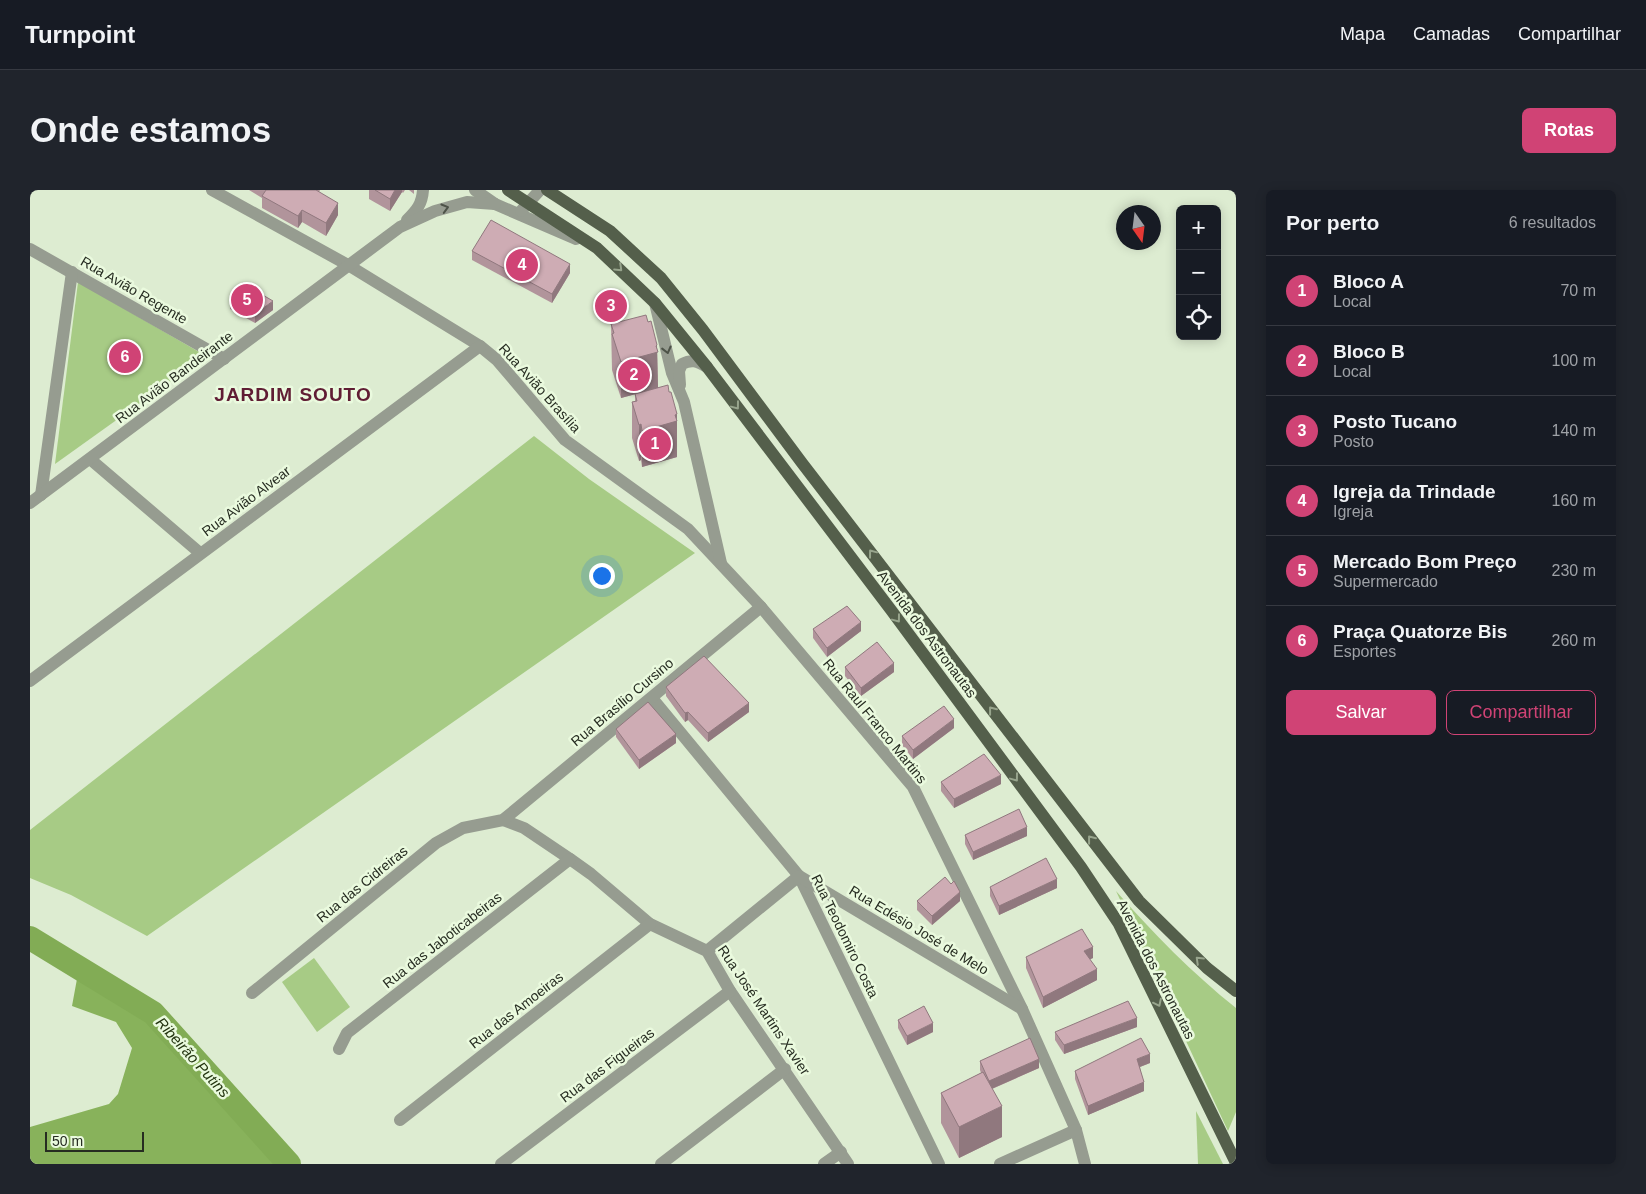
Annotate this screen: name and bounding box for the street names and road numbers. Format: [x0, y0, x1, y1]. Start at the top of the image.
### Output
street label: Rua Avião Regente [78, 253, 190, 327]
street label: Rua Avião Bandeirante [112, 327, 236, 426]
street label: Rua Avião Brasília [496, 340, 584, 436]
street label: Rua Avião Alvear [199, 462, 294, 539]
street label: Avenida dos Astronautas [874, 567, 980, 701]
street label: Rua Brasílio Cursino [568, 654, 676, 749]
street label: Rua Raul Franco Martins [820, 655, 930, 787]
street label: Rua das Cidreiras [313, 843, 411, 925]
street label: Rua Teodomiro Costa [808, 872, 882, 1000]
street label: Rua Edésio José de Melo [847, 882, 992, 978]
street label: Rua das Jaboticabeiras [379, 889, 505, 991]
street label: Avenida dos Astronautas [1114, 896, 1198, 1042]
street label: Rua José Martins Xavier [715, 942, 813, 1078]
street label: Rua das Amoeiras [466, 968, 566, 1052]
street label: Rua das Figueiras [557, 1024, 657, 1106]

